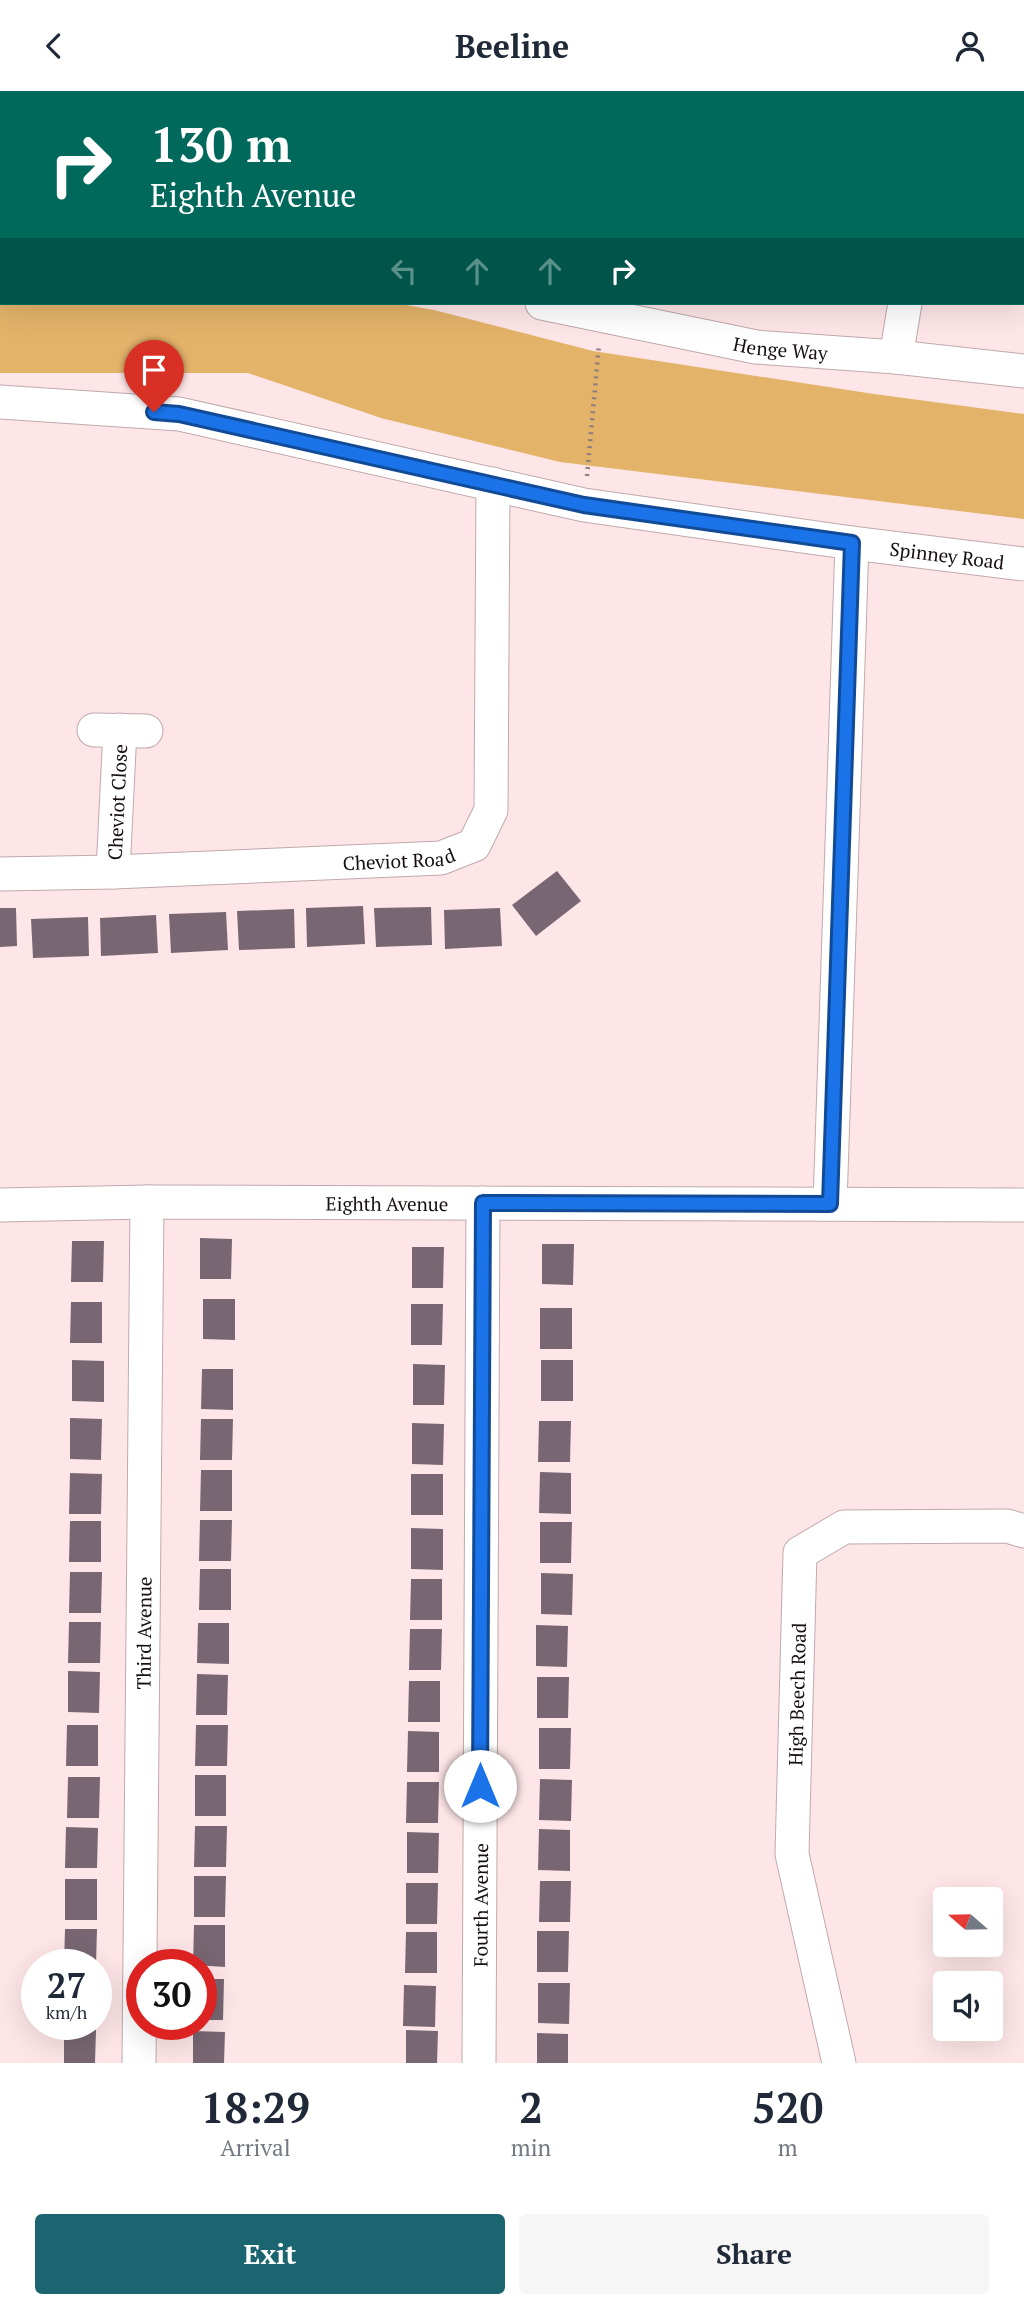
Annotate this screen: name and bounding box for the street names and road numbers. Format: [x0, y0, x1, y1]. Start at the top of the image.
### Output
street label: Henge Way [731, 330, 829, 365]
street label: Spinney Road [888, 535, 1006, 574]
street label: Cheviot Close [101, 743, 132, 861]
street label: Cheviot Road [342, 841, 459, 875]
street label: Eighth Avenue [326, 1190, 448, 1216]
street label: Third Avenue [130, 1576, 156, 1690]
street label: High Beech Road [782, 1622, 811, 1766]
street label: Fourth Avenue [467, 1843, 493, 1967]

